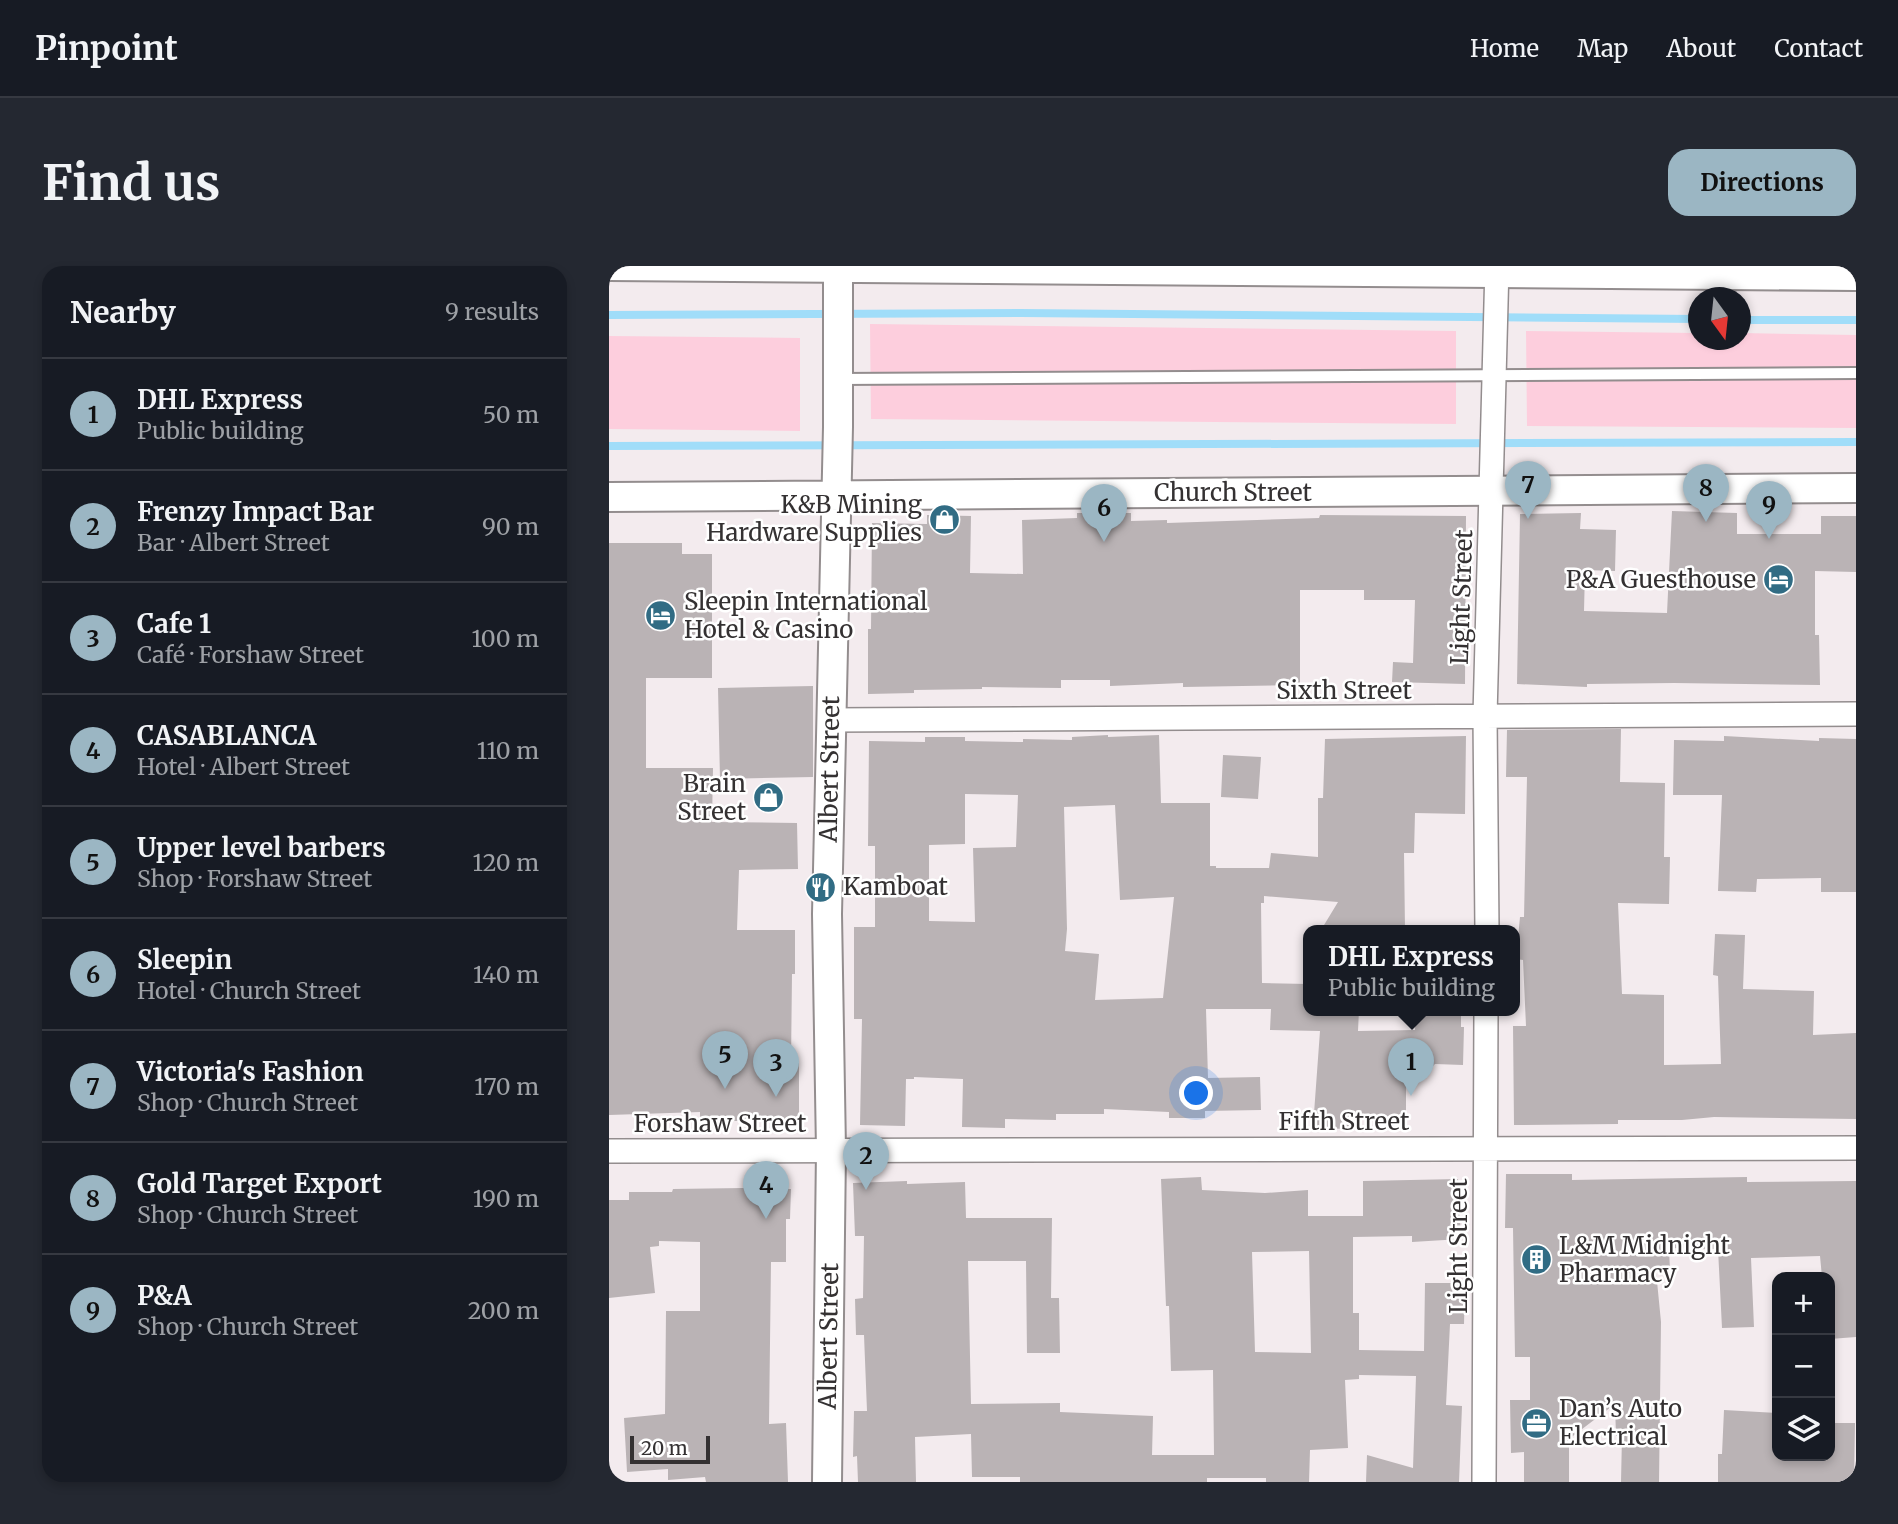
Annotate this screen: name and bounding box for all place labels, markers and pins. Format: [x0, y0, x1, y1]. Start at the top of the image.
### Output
pin: 7 [1505, 461, 1551, 519]
pin: 8 [1683, 464, 1729, 522]
pin: 9 [1746, 481, 1792, 539]
pin: 6 [1081, 484, 1127, 542]
place label: K&B Mining Hardware Supplies [706, 489, 922, 548]
shop icon: K&B Mining Hardware Supplies [928, 502, 962, 536]
hotel icon: P&A Guesthouse [1762, 563, 1796, 597]
place label: P&A Guesthouse [1566, 564, 1756, 595]
place label: Sleepin International Hotel & Casino [684, 586, 928, 645]
hotel icon: Sleepin International Hotel & Casino [644, 599, 678, 633]
place label: Brain Street [677, 768, 747, 827]
shop icon: Brain Street [752, 781, 786, 815]
restaurant icon: Kamboat [803, 870, 837, 904]
place label: Kamboat [843, 871, 949, 902]
pin: 5 [702, 1031, 748, 1089]
pin: 1 [1388, 1038, 1434, 1096]
pin: 3 [753, 1039, 799, 1097]
pin: 2 [843, 1132, 889, 1190]
pin: 4 [743, 1161, 789, 1219]
place label: L&M Midnight Pharmacy [1559, 1230, 1731, 1289]
building icon: L&M Midnight Pharmacy [1519, 1243, 1553, 1277]
place label: Dan’s Auto Electrical [1559, 1393, 1682, 1452]
office icon: Dan’s Auto Electrical [1519, 1406, 1553, 1440]

